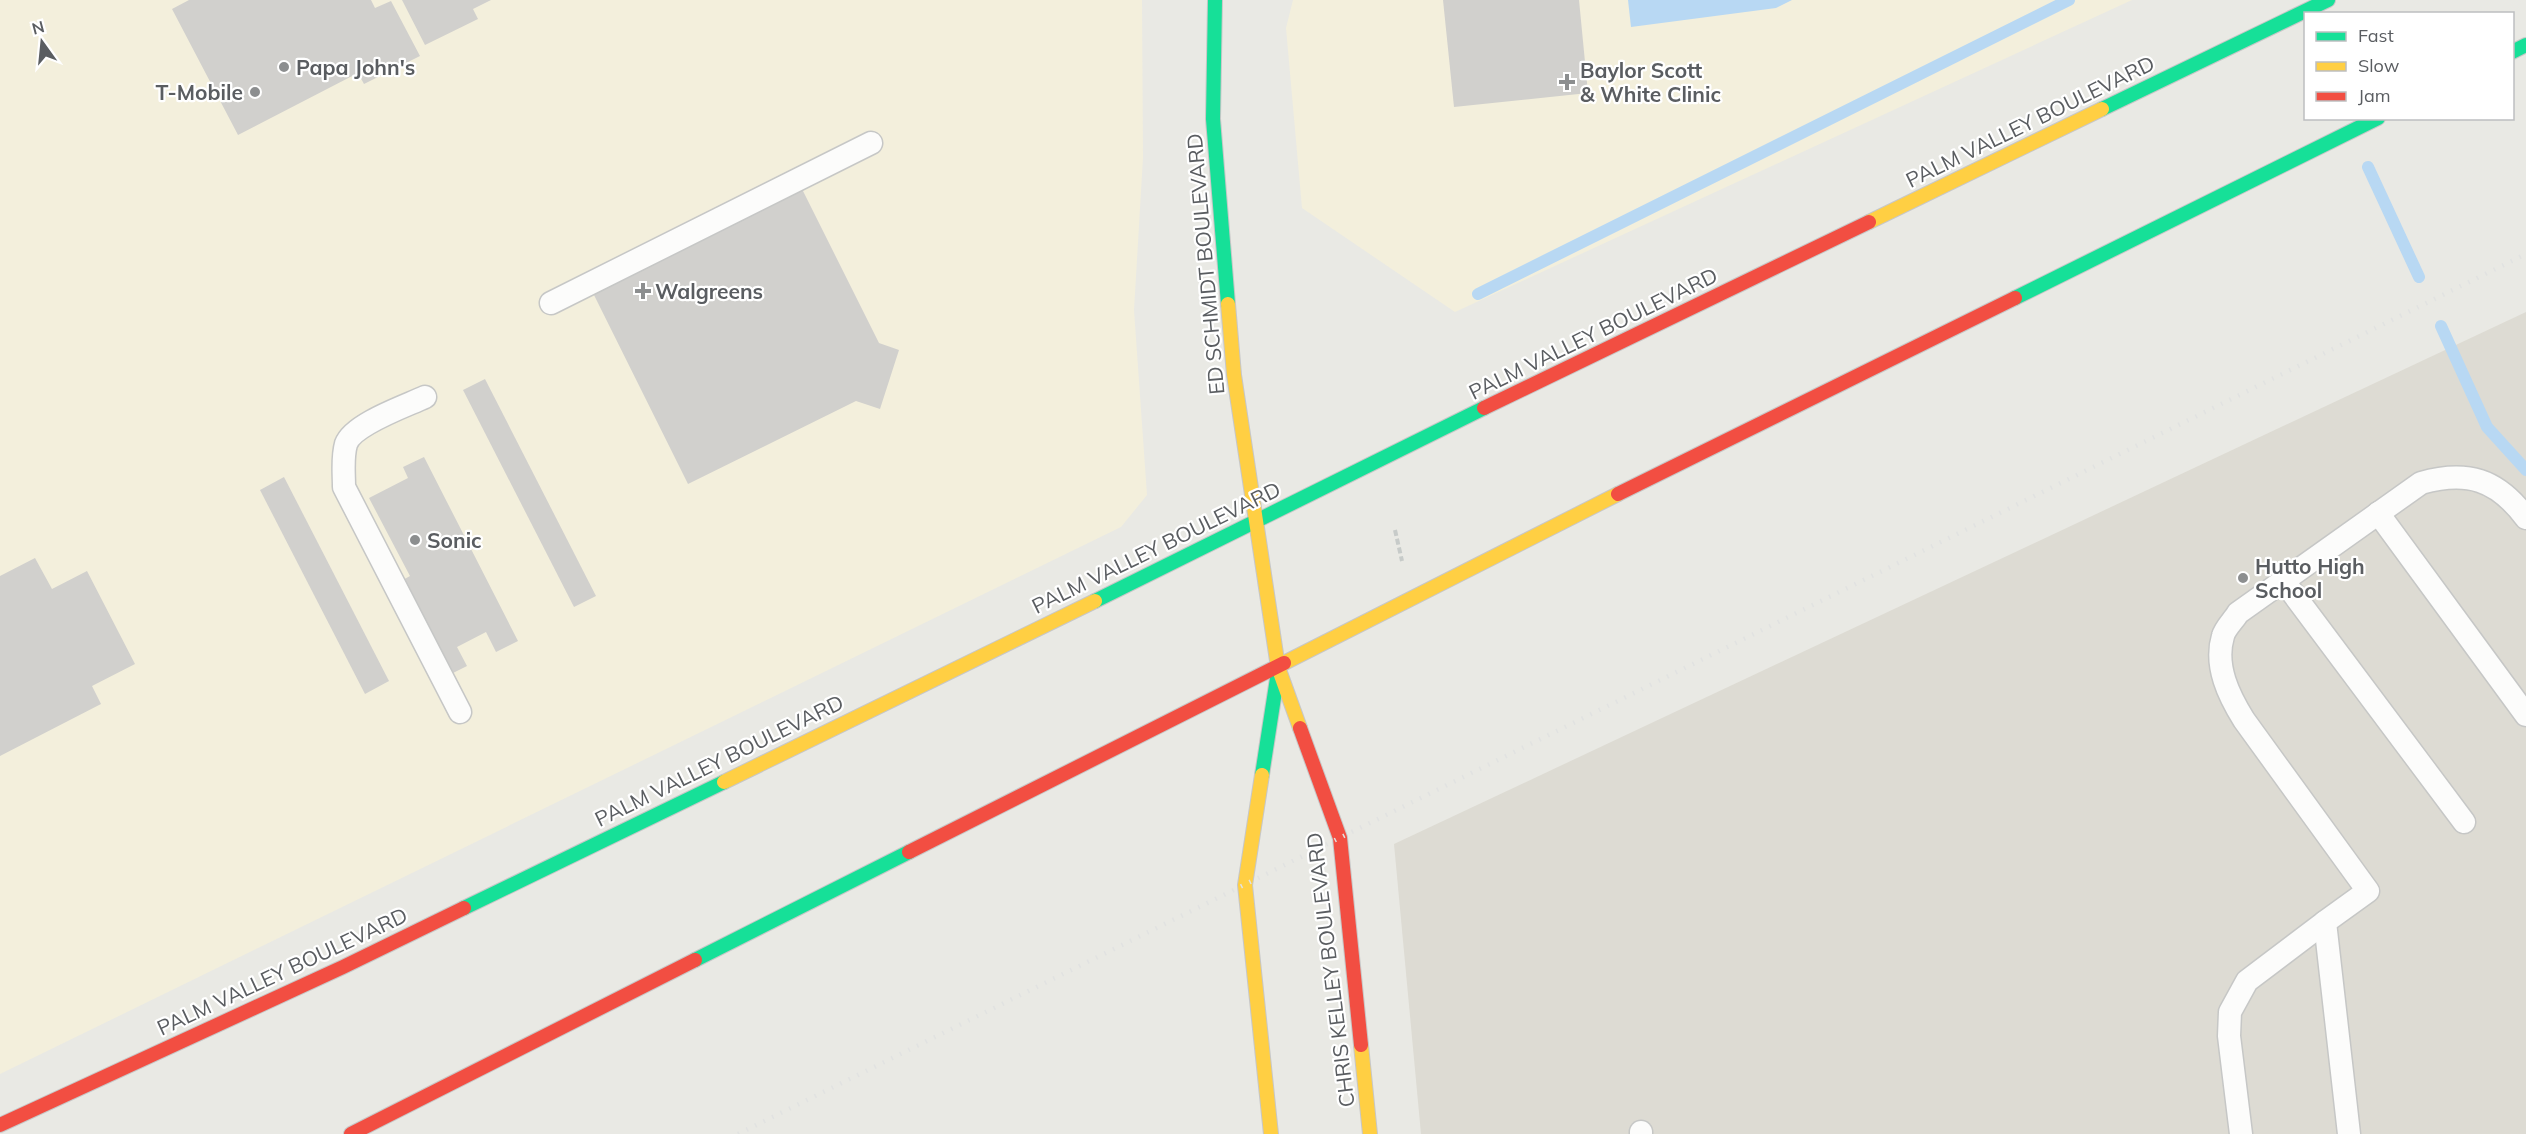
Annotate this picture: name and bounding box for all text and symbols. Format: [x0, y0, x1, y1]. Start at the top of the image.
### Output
north arrow [12, 12, 72, 72]
legend [2304, 12, 2514, 120]
text: N [30, 16, 47, 39]
text: Fast [2358, 24, 2394, 47]
street label: PALM VALLEY BOULEVARD [1901, 49, 2159, 193]
place label: Papa John's [296, 54, 415, 80]
text: Slow [2358, 54, 2400, 77]
place label: Baylor Scott & White Clinic [1580, 57, 1721, 107]
marker: Papa John's [277, 60, 291, 74]
marker: Baylor Scott & White Clinic [1558, 73, 1576, 91]
place label: T-Mobile [156, 79, 243, 105]
text: Jam [2358, 84, 2391, 107]
marker: T-Mobile [248, 85, 262, 99]
street label: ED SCHMIDT BOULEVARD [1181, 132, 1229, 396]
street label: PALM VALLEY BOULEVARD [1464, 261, 1722, 405]
place label: Walgreens [655, 278, 763, 304]
marker: Walgreens [636, 284, 650, 298]
street label: PALM VALLEY BOULEVARD [1027, 475, 1285, 619]
place label: Sonic [427, 527, 482, 553]
marker: Sonic [408, 533, 422, 547]
place label: Hutto High School [2255, 553, 2365, 603]
marker: Hutto High School [2236, 571, 2250, 585]
street label: PALM VALLEY BOULEVARD [590, 688, 848, 832]
street label: CHRIS KELLEY BOULEVARD [1300, 831, 1360, 1109]
street label: PALM VALLEY BOULEVARD [153, 901, 411, 1041]

